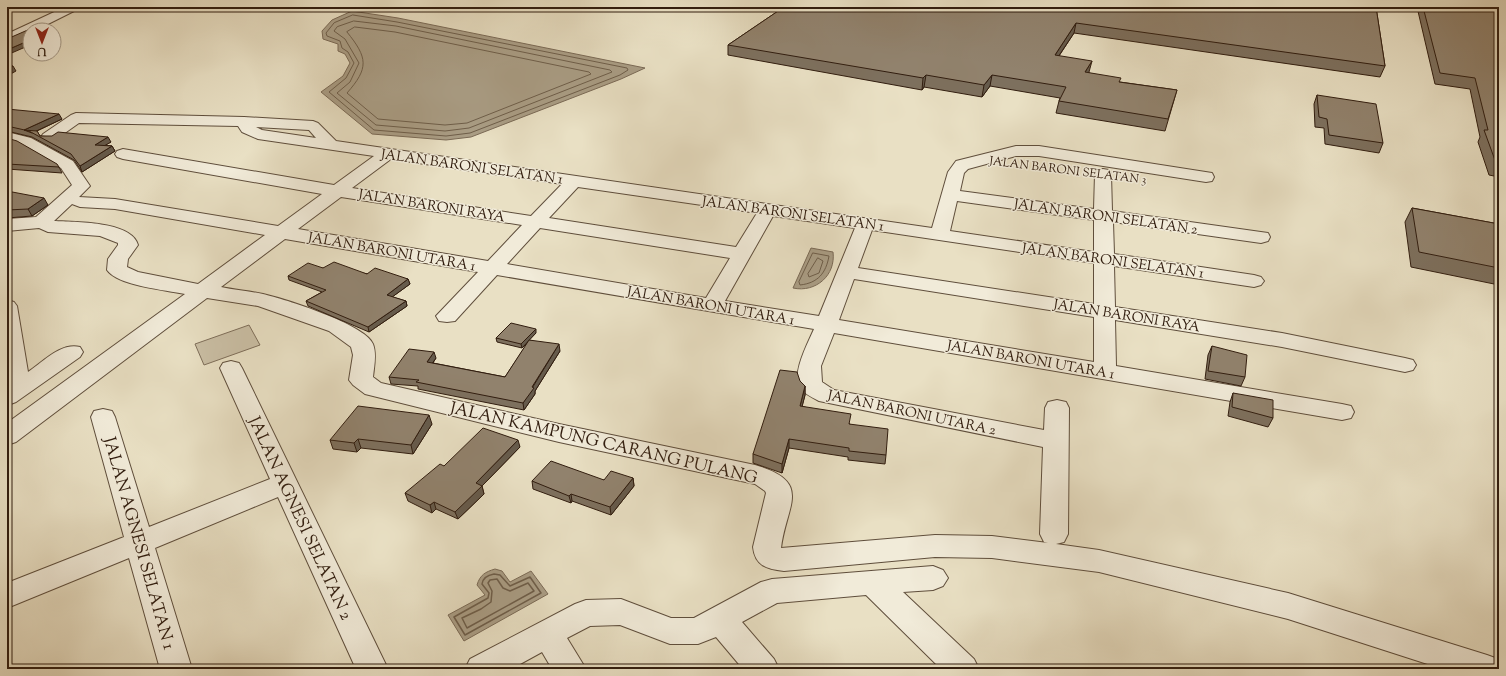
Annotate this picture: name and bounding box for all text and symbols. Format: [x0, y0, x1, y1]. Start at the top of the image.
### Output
north arrow [22, 22, 62, 62]
text: U [37, 43, 47, 59]
street label: JALAN BARONI SELATAN 1 [378, 145, 564, 191]
street label: JALAN BARONI SELATAN 3 [987, 152, 1148, 190]
street label: JALAN BARONI RAYA [356, 185, 507, 229]
street label: JALAN BARONI SELATAN 1 [699, 192, 885, 238]
street label: JALAN BARONI SELATAN 2 [1012, 195, 1199, 241]
street label: JALAN BARONI UTARA 1 [305, 228, 477, 278]
street label: JALAN BARONI SELATAN 1 [1019, 239, 1205, 285]
street label: JALAN BARONI UTARA 1 [624, 282, 796, 332]
street label: JALAN BARONI RAYA [1051, 295, 1202, 339]
street label: JALAN BARONI UTARA 1 [944, 336, 1116, 386]
street label: JALAN BARONI UTARA 2 [825, 386, 998, 442]
street label: JALAN KAMPUNG CARANG PULANG [446, 397, 760, 491]
street label: JALAN AGNESI SELATAN 2 [241, 412, 357, 625]
street label: JALAN AGNESI SELATAN 1 [96, 433, 180, 653]

